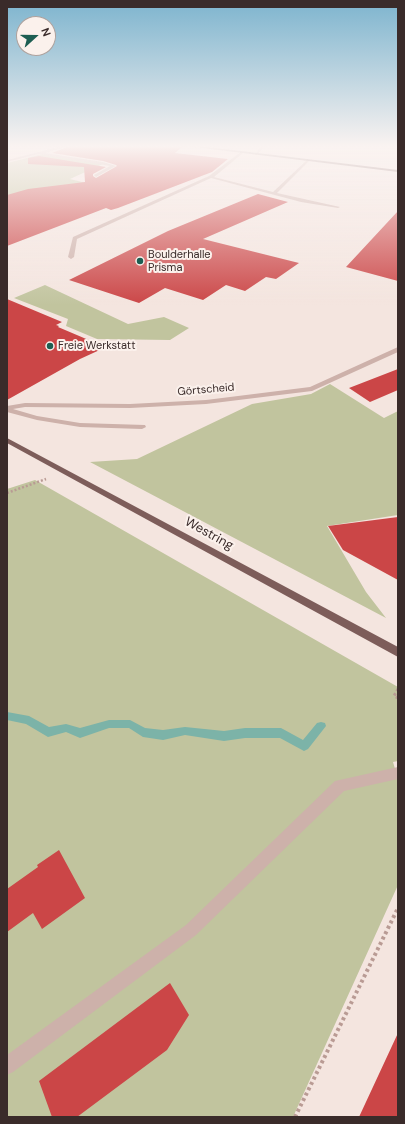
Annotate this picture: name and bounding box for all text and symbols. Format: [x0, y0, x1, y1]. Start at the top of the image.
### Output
north arrow [16, 16, 56, 56]
text: N [38, 26, 54, 38]
place label: Boulderhalle Prisma [148, 248, 211, 274]
marker: Boulderhalle Prisma [135, 256, 145, 266]
place label: Freie Werkstatt [58, 339, 135, 353]
marker: Freie Werkstatt [45, 341, 55, 351]
street label: Görtscheid [177, 381, 235, 399]
street label: Westring [182, 514, 236, 554]

